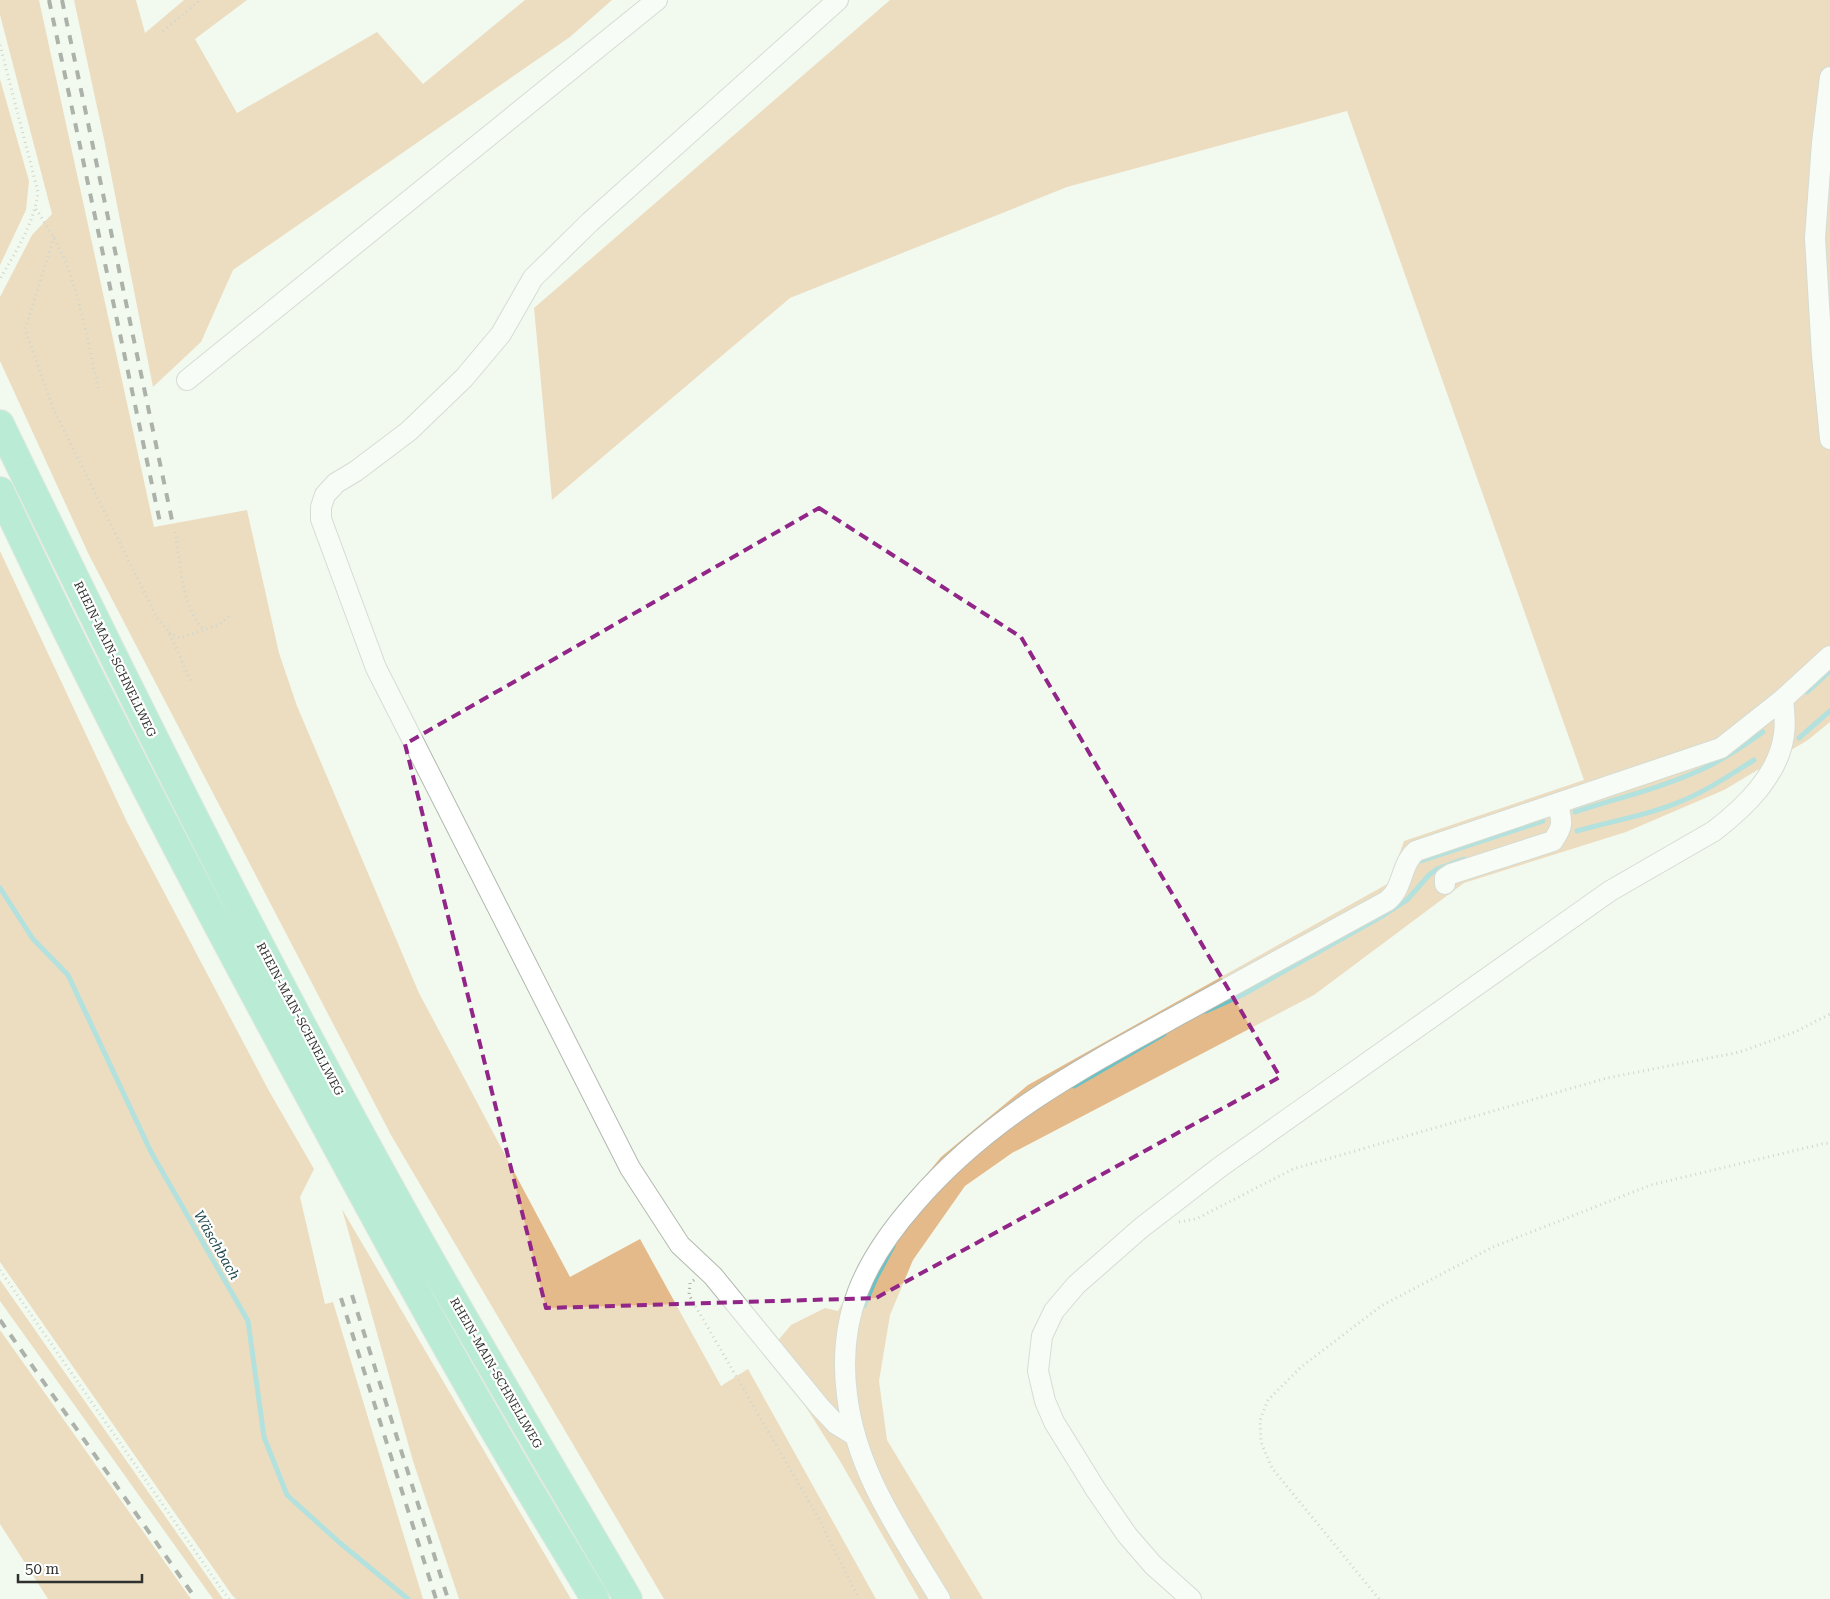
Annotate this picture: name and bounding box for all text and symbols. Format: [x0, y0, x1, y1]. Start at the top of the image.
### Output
street label: RHEIN-MAIN-SCHNELLWEG [71, 579, 159, 740]
street label: RHEIN-MAIN-SCHNELLWEG [254, 940, 347, 1099]
water label: Wäschbach [191, 1208, 243, 1283]
street label: RHEIN-MAIN-SCHNELLWEG [447, 1295, 545, 1451]
scale bar [18, 1552, 141, 1584]
text: 50 m [25, 1560, 60, 1578]

